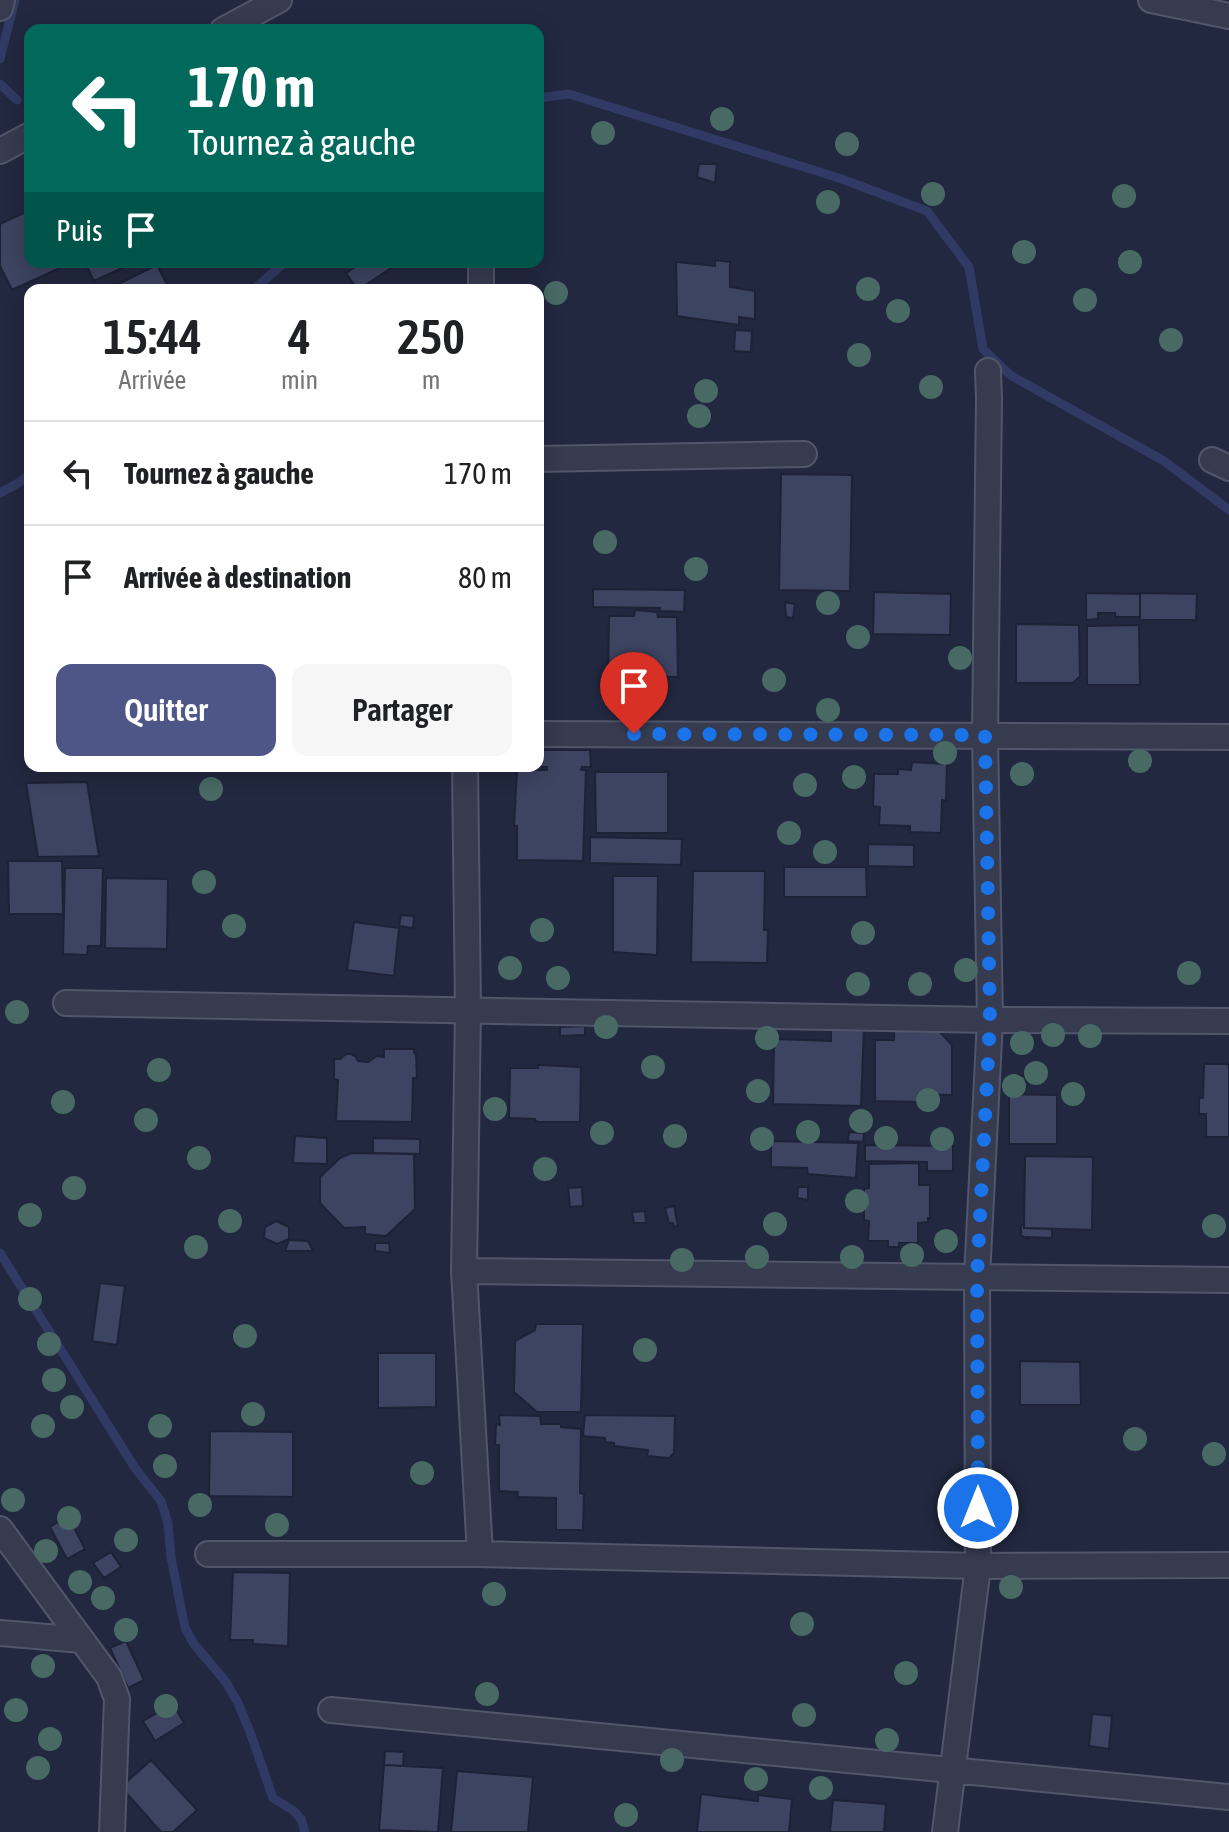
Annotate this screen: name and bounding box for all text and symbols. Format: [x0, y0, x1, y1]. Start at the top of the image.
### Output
text: 170 m [188, 55, 315, 119]
icon: left [56, 56, 160, 160]
text: Tournez à gauche [188, 121, 416, 163]
icon: arrive [119, 208, 163, 252]
text: Puis [56, 213, 103, 247]
text: 15:44 [103, 309, 202, 364]
text: 4 [288, 309, 311, 364]
text: 250 [397, 309, 465, 364]
text: Arrivée [118, 365, 186, 395]
text: min [281, 365, 318, 395]
text: m [422, 365, 440, 395]
icon: left [56, 451, 100, 495]
text: Tournez à gauche [124, 456, 314, 490]
text: 170 m [444, 456, 512, 490]
icon: arrive [56, 555, 100, 599]
text: Arrivée à destination [124, 560, 351, 594]
text: 80 m [458, 560, 512, 594]
pin [600, 652, 668, 734]
button: Quitter [56, 664, 276, 756]
button: Partager [292, 664, 512, 756]
icon: arrive [612, 664, 656, 708]
position arrow [936, 1466, 1020, 1550]

